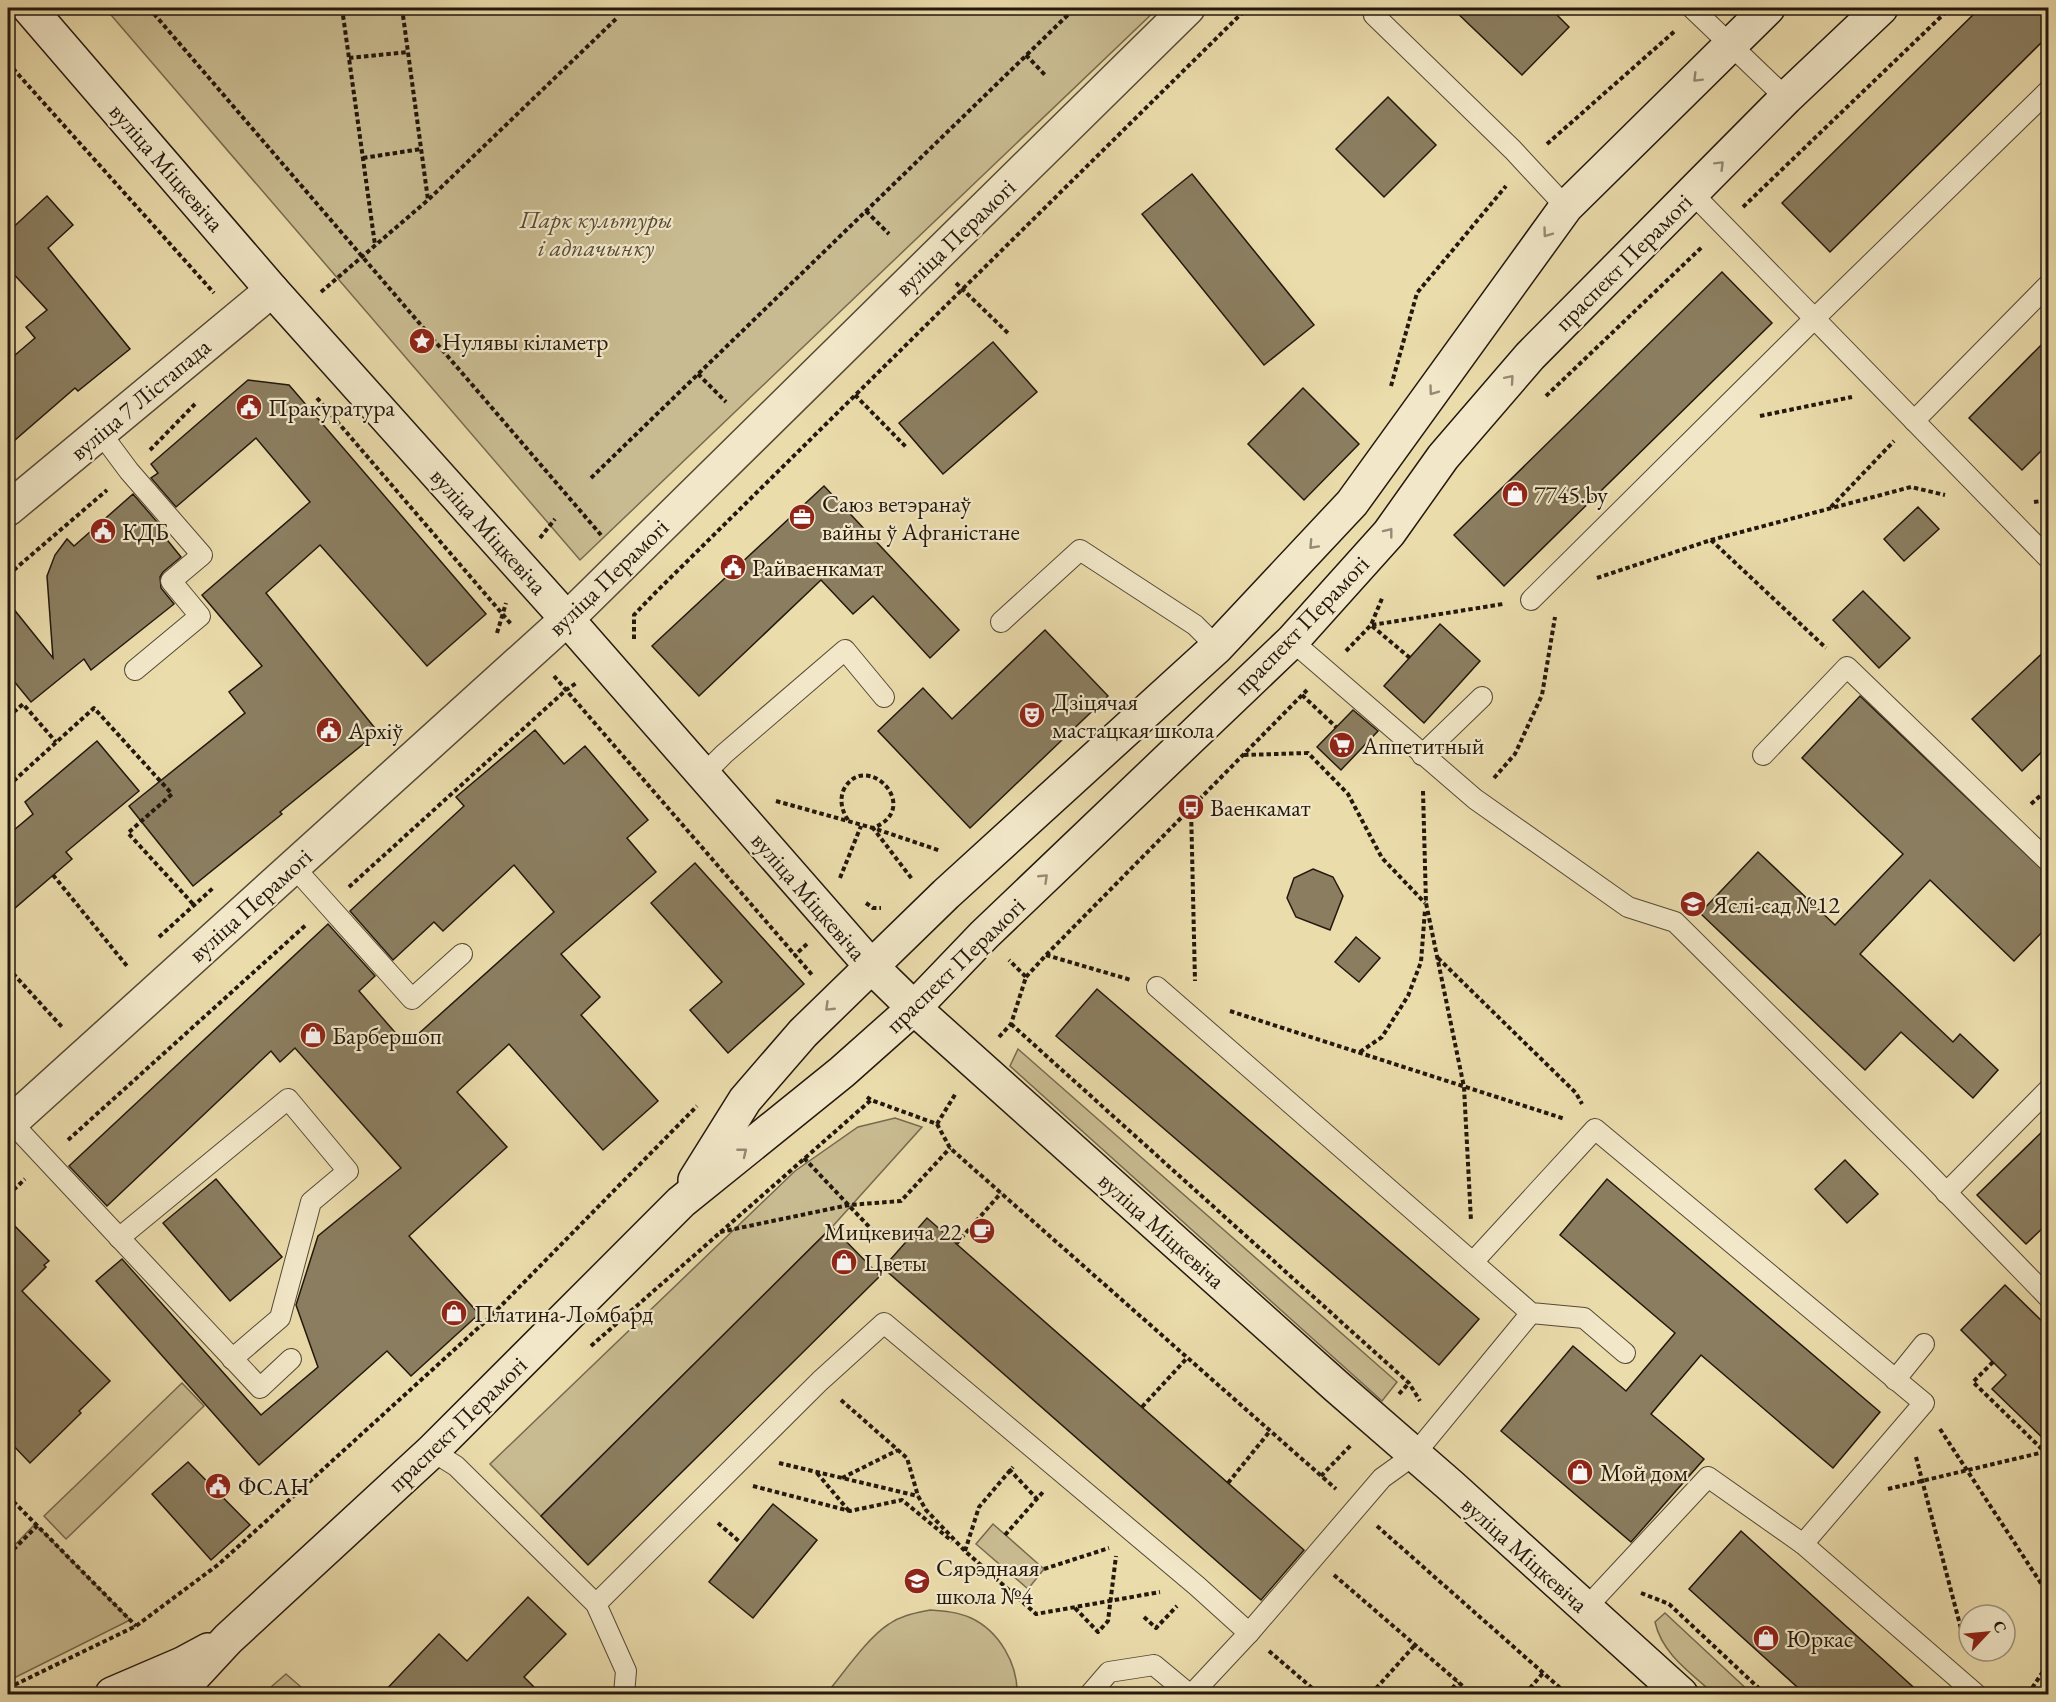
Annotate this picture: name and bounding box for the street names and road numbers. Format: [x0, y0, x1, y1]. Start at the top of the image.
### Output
street label: вуліца Міцкевіча [103, 96, 232, 238]
street label: вуліца Перамогі [888, 172, 1022, 302]
street label: праспект Перамогі [1547, 186, 1699, 338]
street label: вуліца 7 Лістапада [63, 331, 217, 467]
street label: вуліца Міцкевіча [424, 461, 554, 601]
street label: вуліца Перамогі [541, 512, 675, 642]
street label: праспект Перамогі [1226, 548, 1376, 701]
street label: вуліца Міцкевіча [745, 825, 874, 967]
street label: вуліца Перамогі [182, 841, 318, 969]
street label: праспект Перамогі [879, 890, 1032, 1040]
street label: вуліца Міцкевіча [1092, 1165, 1232, 1295]
street label: праспект Перамогі [381, 1349, 534, 1499]
street label: вуліца Міцкевіча [1455, 1489, 1595, 1619]

